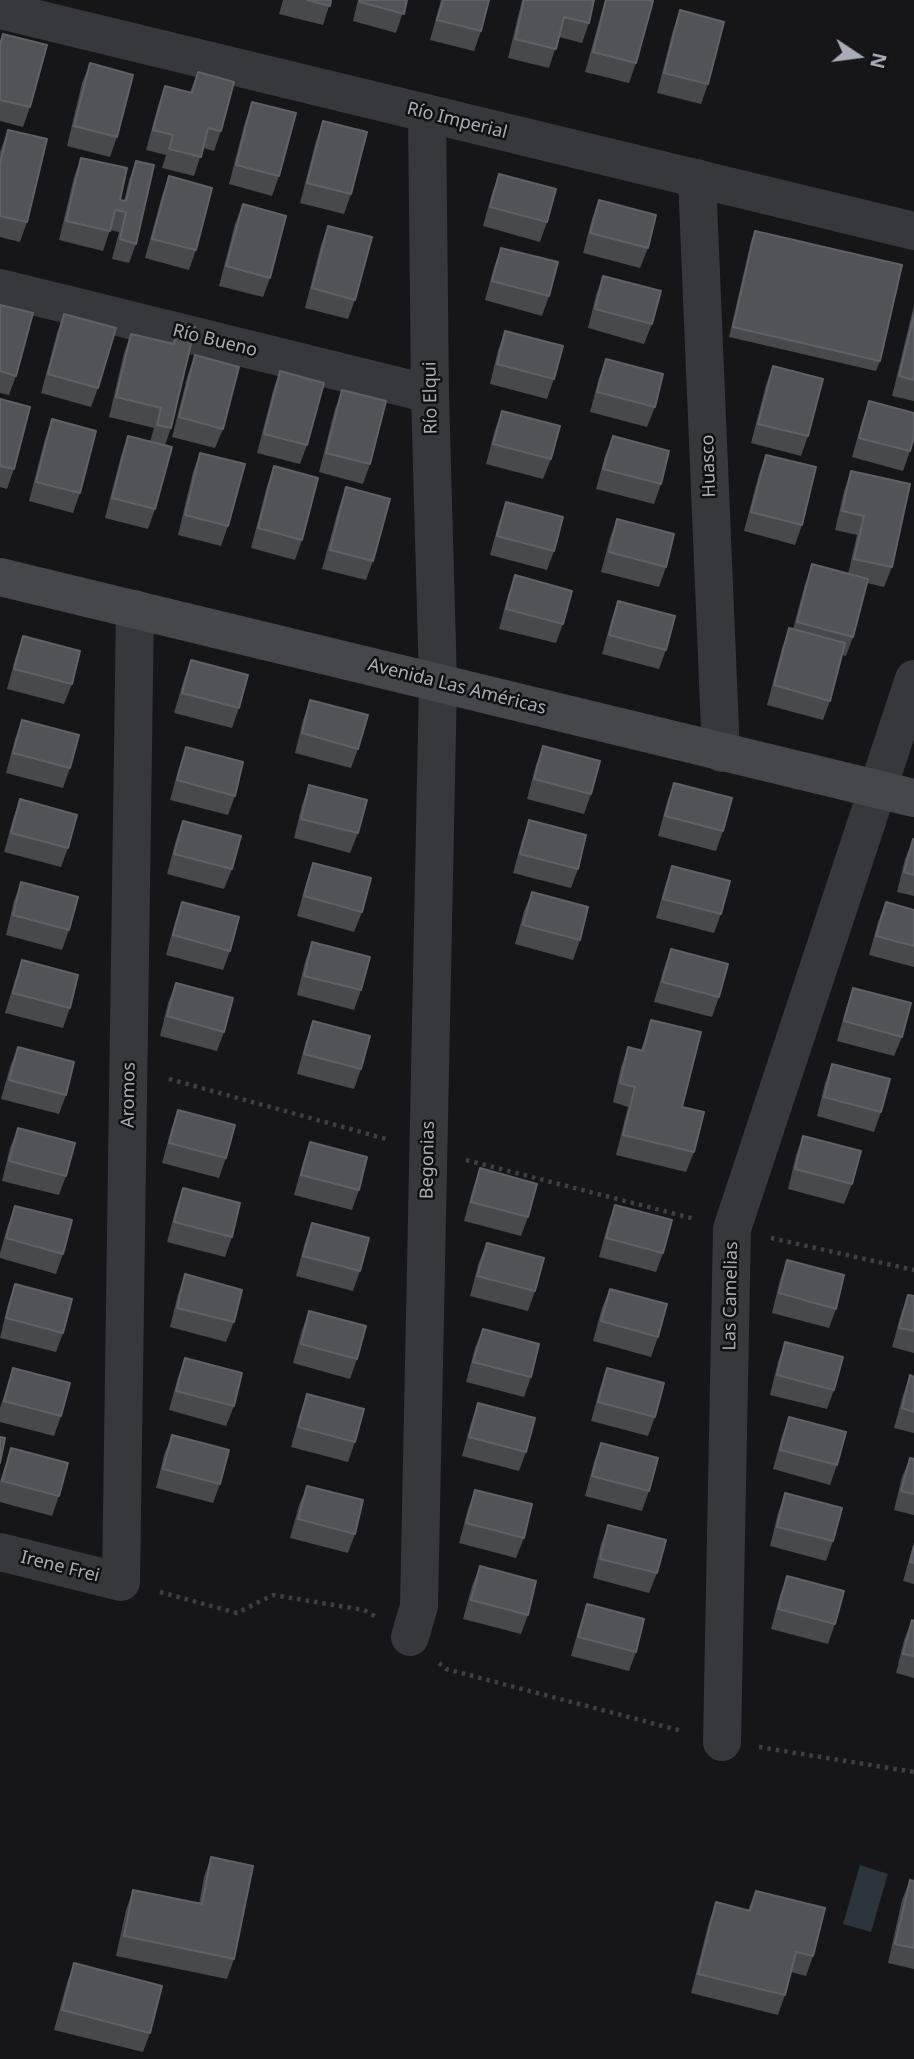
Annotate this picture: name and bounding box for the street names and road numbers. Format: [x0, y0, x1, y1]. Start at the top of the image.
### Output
street label: Río Imperial [405, 98, 509, 144]
street label: Río Bueno [170, 320, 260, 362]
street label: Río Elqui [420, 361, 442, 435]
street label: Huasco [697, 434, 721, 498]
street label: Avenida Las Américas [366, 654, 548, 720]
street label: Aromos [118, 1062, 140, 1128]
street label: Begonias [417, 1121, 439, 1199]
street label: Las Camelias [719, 1241, 743, 1351]
street label: Irene Frei [18, 1547, 102, 1587]

